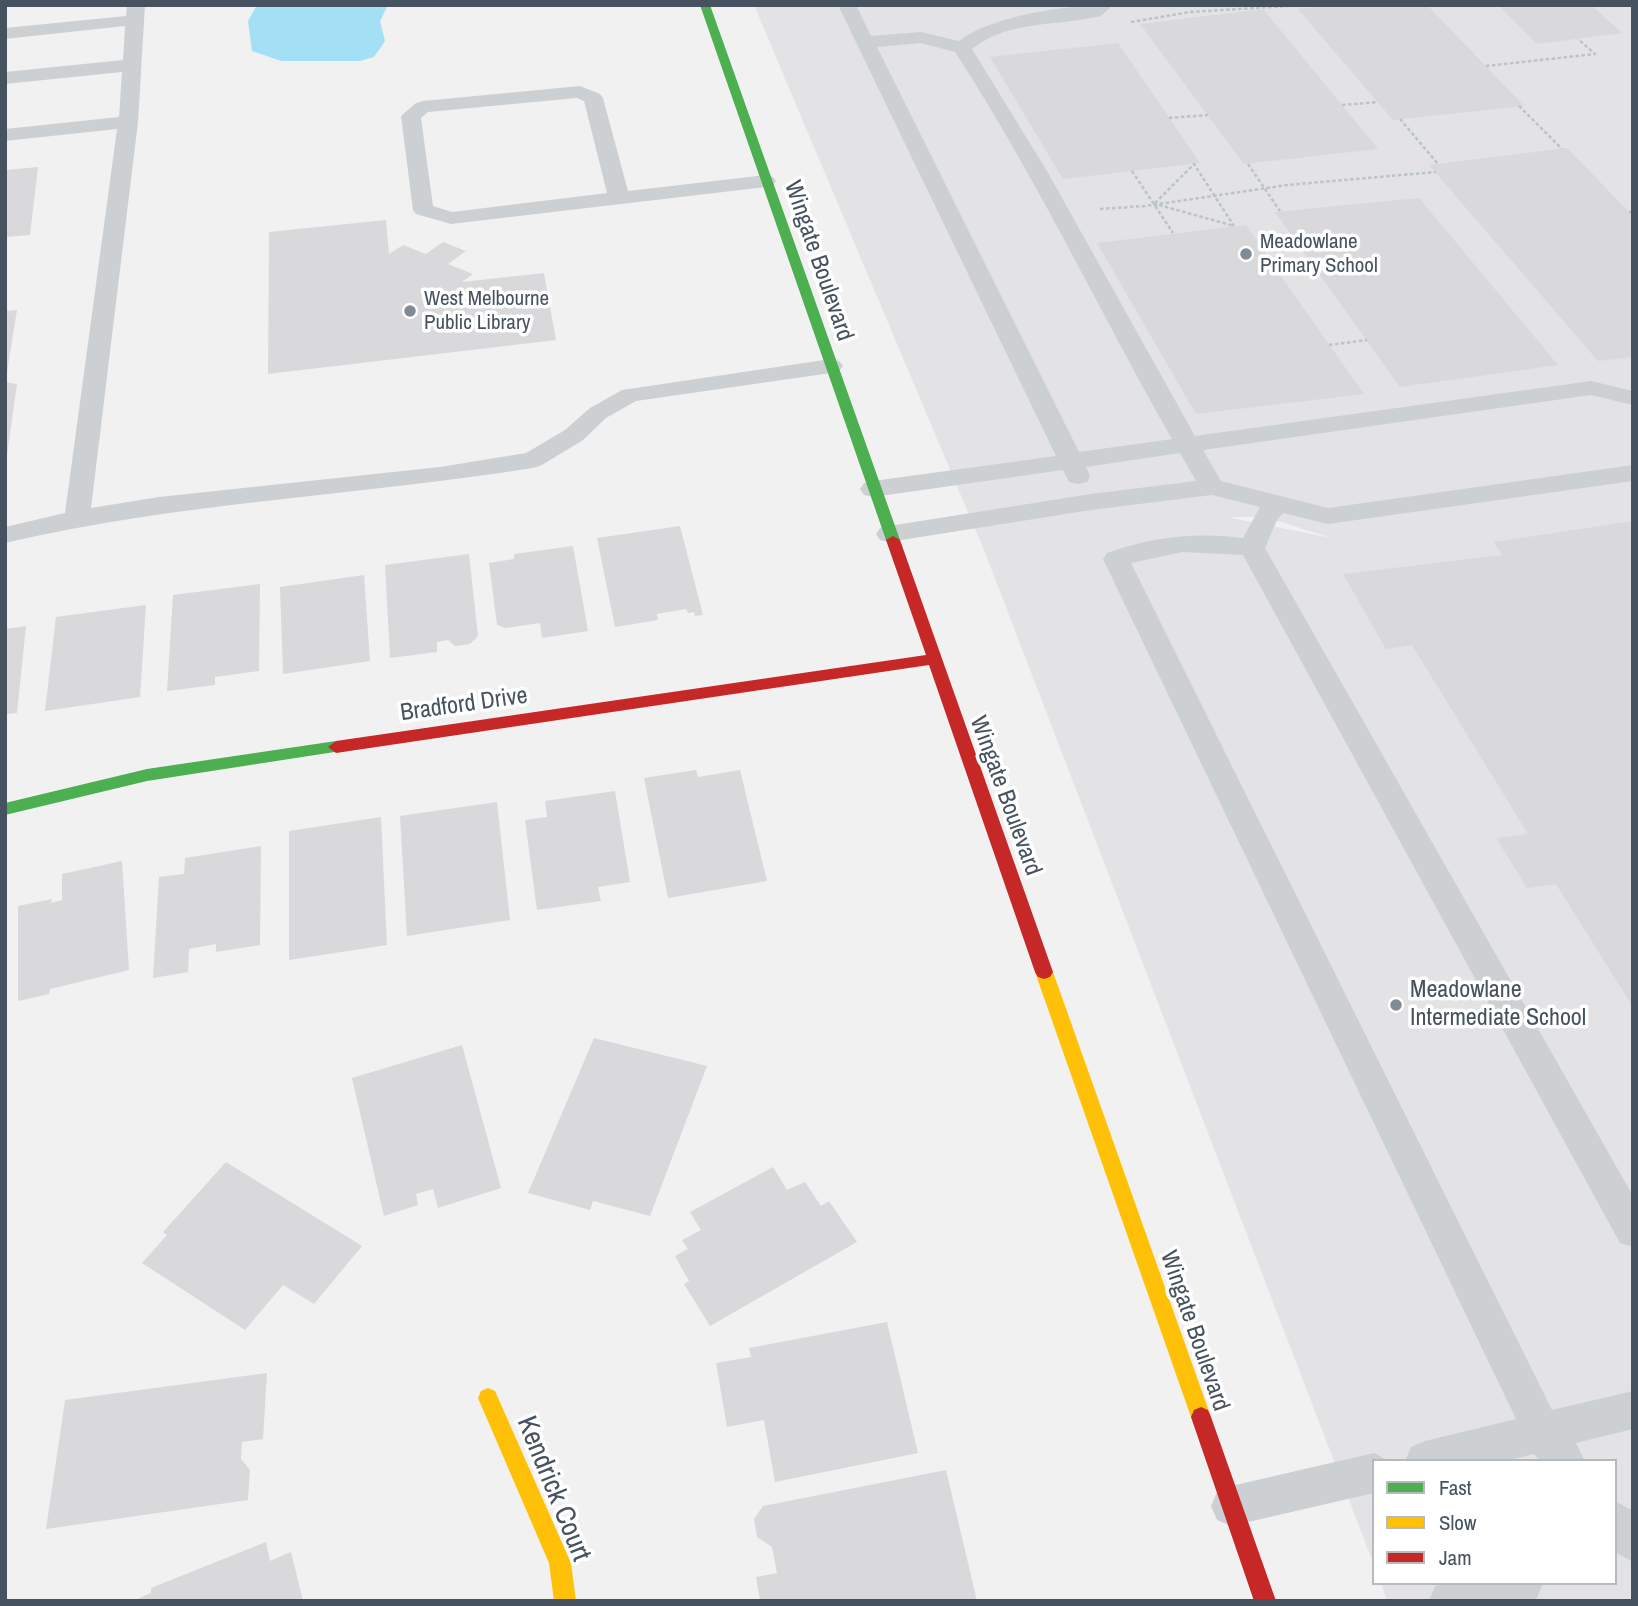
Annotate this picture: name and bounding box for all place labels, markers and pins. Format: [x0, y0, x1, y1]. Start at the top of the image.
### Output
place label: Meadowlane Primary School [1260, 229, 1378, 279]
marker: Meadowlane Primary School [1238, 246, 1254, 262]
place label: West Melbourne Public Library [424, 286, 549, 336]
marker: West Melbourne Public Library [402, 303, 418, 319]
place label: Meadowlane Intermediate School [1410, 977, 1586, 1033]
marker: Meadowlane Intermediate School [1388, 997, 1404, 1013]

